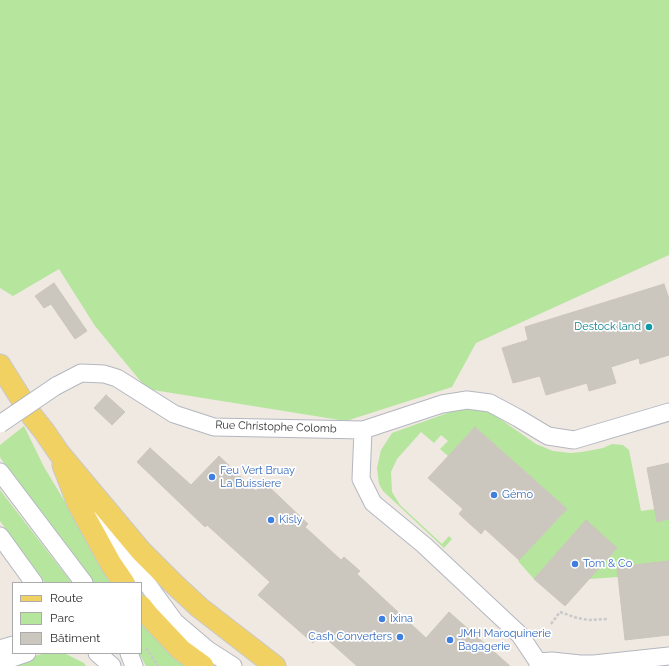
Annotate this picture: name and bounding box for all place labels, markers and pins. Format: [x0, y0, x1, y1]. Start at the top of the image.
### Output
place label: Destock land [574, 320, 641, 334]
marker: Destock land [644, 322, 654, 332]
place label: Feu Vert Bruay La Buissiere [220, 464, 295, 490]
marker: Feu Vert Bruay La Buissiere [207, 472, 217, 482]
place label: Gémo [502, 488, 533, 502]
marker: Gémo [489, 490, 499, 500]
place label: Kisly [279, 513, 303, 527]
marker: Kisly [266, 515, 276, 525]
place label: Tom & Co [583, 557, 632, 571]
marker: Tom & Co [570, 559, 580, 569]
place label: Ixina [390, 612, 413, 626]
marker: Ixina [377, 614, 387, 624]
place label: JMH Maroquinerie Bagagerie [458, 627, 551, 653]
place label: Cash Converters [308, 630, 392, 644]
marker: Cash Converters [395, 632, 405, 642]
marker: JMH Maroquinerie Bagagerie [445, 635, 455, 645]

